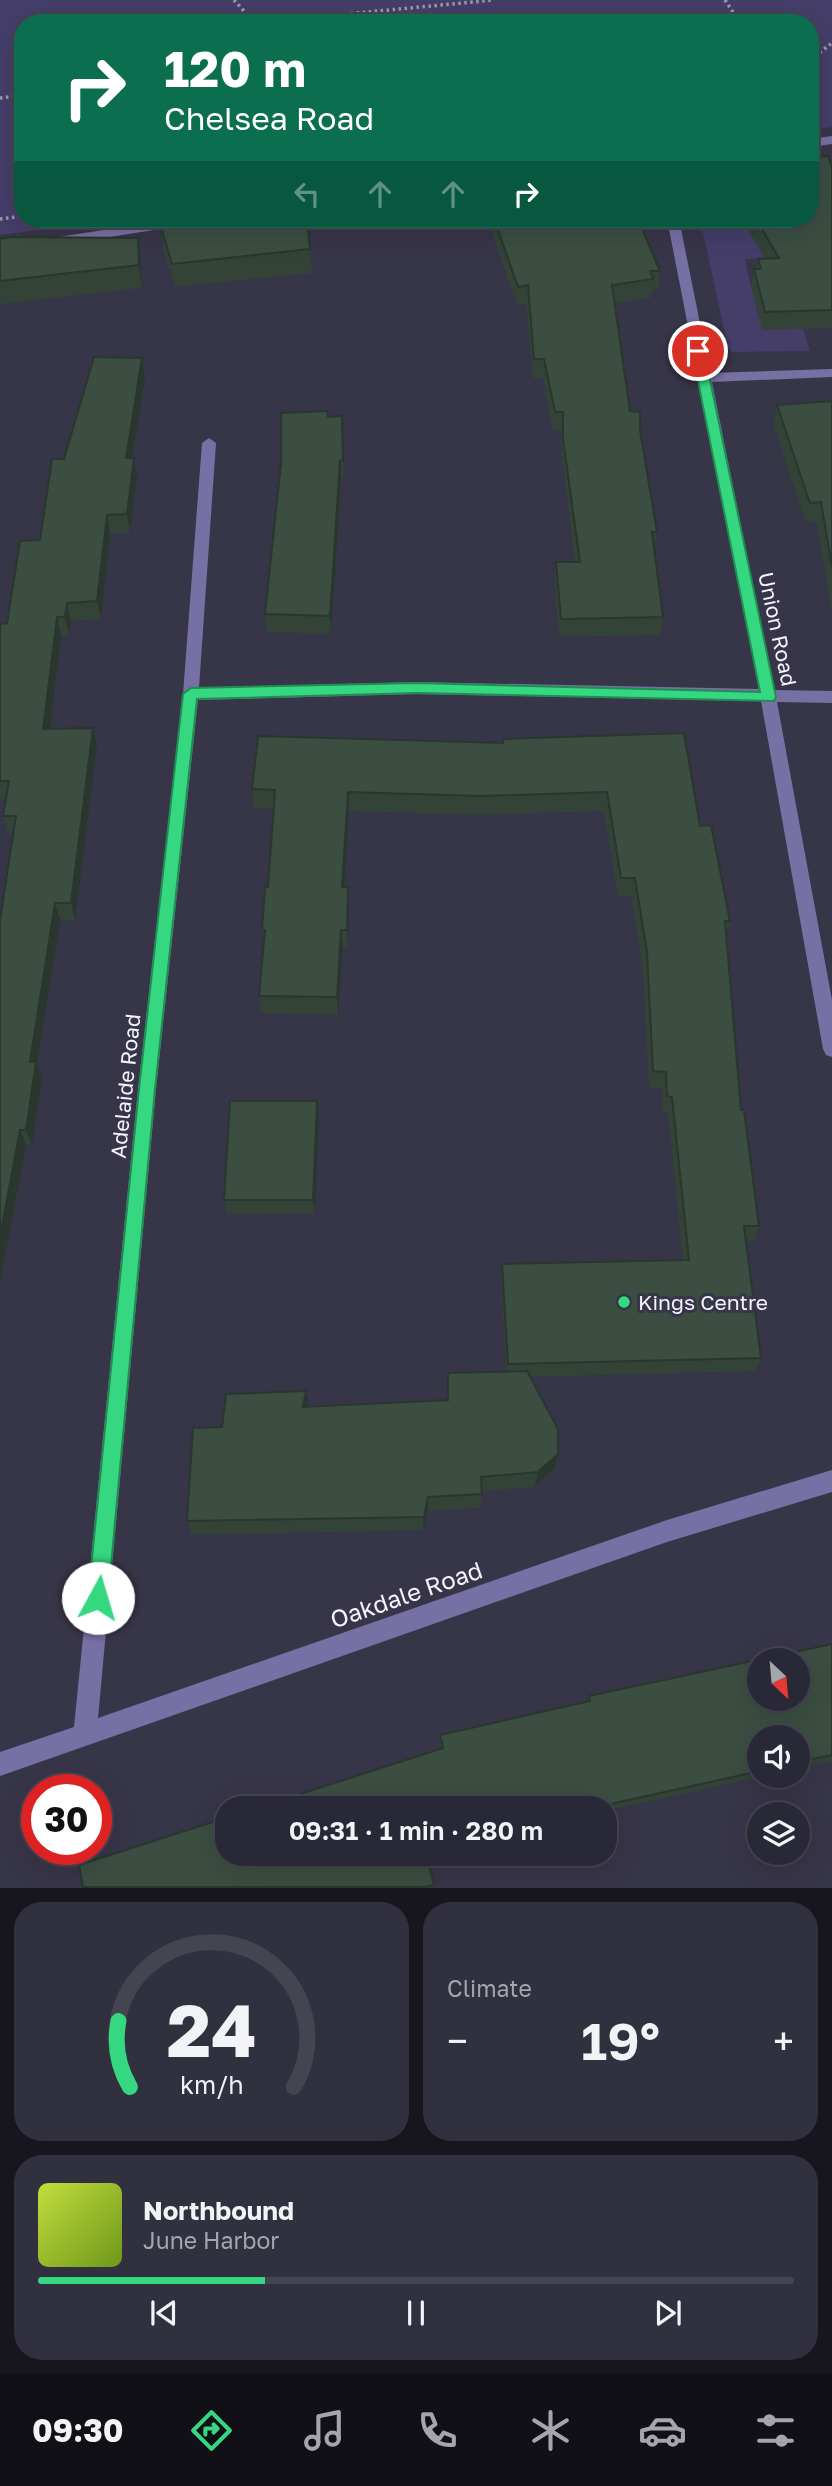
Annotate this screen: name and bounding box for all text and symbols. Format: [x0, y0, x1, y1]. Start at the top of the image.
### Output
text: 120 m [164, 39, 306, 98]
icon: right [49, 42, 140, 133]
text: Chelsea Road [164, 99, 374, 137]
icon: left [288, 175, 326, 213]
icon: ahead [361, 175, 399, 213]
icon: ahead [434, 175, 472, 213]
icon: right [507, 175, 545, 213]
pin [668, 321, 728, 381]
icon: arrive [679, 332, 717, 370]
street label: Union Road [753, 570, 803, 688]
street label: Adelaide Road [104, 1013, 146, 1159]
place label: Kings Centre [638, 1289, 768, 1315]
marker: Kings Centre [616, 1294, 632, 1310]
street label: Oakdale Road [326, 1554, 486, 1634]
position arrow [61, 1561, 135, 1635]
north arrow [747, 1648, 810, 1712]
map controls [747, 1648, 810, 1865]
button: sound [747, 1725, 810, 1788]
speed limit sign: 30 [21, 1774, 112, 1865]
button: layers [747, 1802, 810, 1865]
text: 09:31 · 1 min · 280 m [289, 1815, 543, 1846]
text: Climate [447, 1974, 532, 2002]
text: 24 [167, 1987, 256, 2074]
text: 19° [581, 2009, 660, 2071]
text: − [447, 2018, 468, 2063]
text: + [773, 2018, 794, 2063]
text: km/h [180, 2069, 243, 2100]
text: Northbound [143, 2195, 294, 2226]
text: June Harbor [143, 2226, 279, 2254]
icon: previous [145, 2294, 183, 2332]
icon: pause [397, 2294, 435, 2332]
icon: next [649, 2294, 687, 2332]
icon: directions [187, 2406, 236, 2455]
icon: music [300, 2406, 349, 2455]
icon: phone [413, 2406, 462, 2455]
icon: climate [526, 2406, 575, 2455]
icon: car [638, 2406, 687, 2455]
icon: filters [751, 2406, 800, 2455]
text: 09:30 [32, 2411, 124, 2449]

